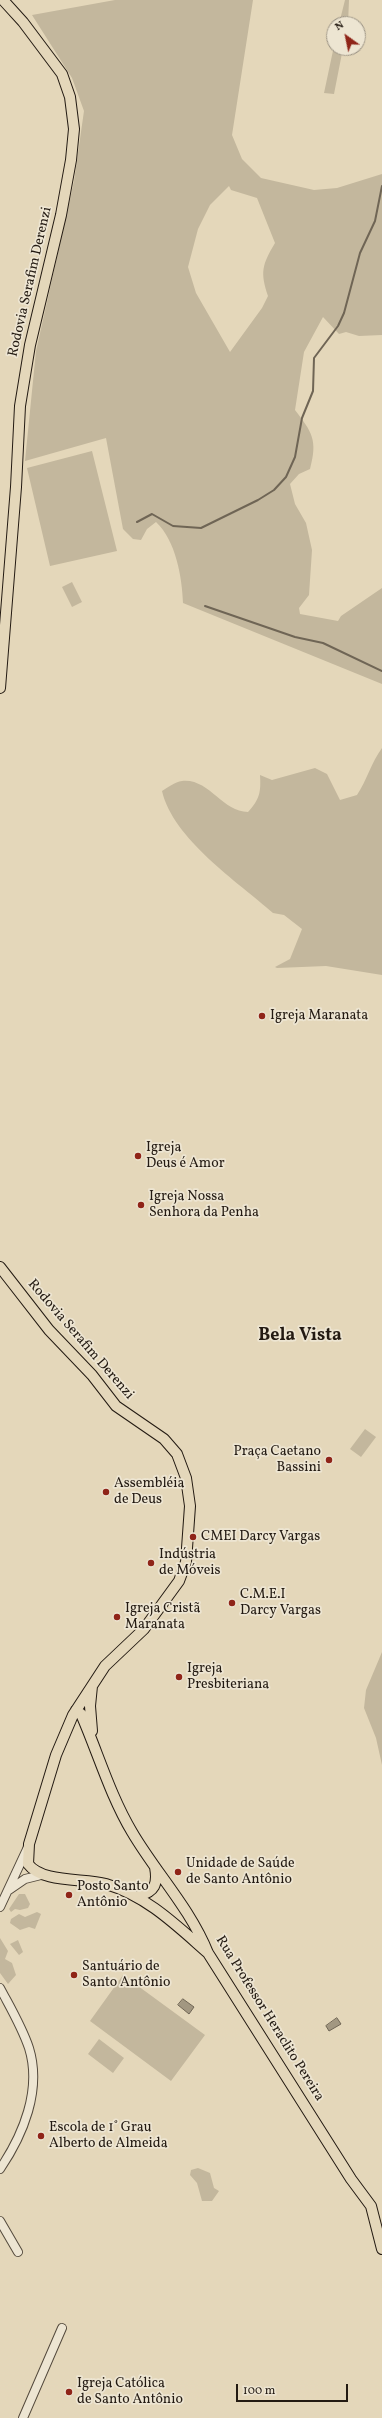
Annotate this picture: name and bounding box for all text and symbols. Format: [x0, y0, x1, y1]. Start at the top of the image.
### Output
north arrow [326, 16, 366, 56]
text: N [332, 18, 347, 35]
street label: Rodovia Serafim Derenzi [6, 205, 56, 359]
place label: Igreja Maranata [270, 1008, 368, 1024]
marker: Igreja Maranata [257, 1011, 267, 1021]
place label: Igreja Deus é Amor [146, 1140, 225, 1172]
marker: Igreja Deus é Amor [133, 1151, 143, 1161]
place label: Igreja Nossa Senhora da Penha [149, 1189, 259, 1222]
marker: Igreja Nossa Senhora da Penha [136, 1200, 146, 1210]
street label: Rodovia Serafim Derenzi [23, 1277, 137, 1403]
district label: Bela Vista [258, 1326, 342, 1348]
place label: Praça Caetano Bassini [234, 1444, 321, 1476]
marker: Praça Caetano Bassini [324, 1455, 334, 1465]
place label: Assembléia de Deus [114, 1476, 184, 1508]
marker: Assembléia de Deus [101, 1487, 111, 1497]
place label: CMEI Darcy Vargas [201, 1529, 320, 1545]
marker: CMEI Darcy Vargas [188, 1532, 198, 1542]
place label: Indústria de Móveis [159, 1547, 220, 1580]
marker: Indústria de Móveis [146, 1558, 156, 1568]
place label: C.M.E.I Darcy Vargas [240, 1587, 321, 1620]
marker: C.M.E.I Darcy Vargas [227, 1598, 237, 1608]
place label: Igreja Cristã Maranata [125, 1601, 200, 1634]
marker: Igreja Cristã Maranata [112, 1612, 122, 1622]
place label: Igreja Presbiteriana [187, 1661, 269, 1694]
marker: Igreja Presbiteriana [174, 1672, 184, 1682]
place label: Unidade de Saúde de Santo Antônio [186, 1856, 295, 1888]
marker: Unidade de Saúde de Santo Antônio [173, 1867, 183, 1877]
place label: Posto Santo Antônio [77, 1879, 149, 1912]
marker: Posto Santo Antônio [64, 1890, 74, 1900]
street label: Rua Professor Heraclito Pereira [211, 1933, 327, 2105]
place label: Santuário de Santo Antônio [82, 1959, 171, 1992]
marker: Santuário de Santo Antônio [69, 1970, 79, 1980]
place label: Escola de 1˚ Grau Alberto de Almeida [49, 2120, 168, 2152]
marker: Escola de 1˚ Grau Alberto de Almeida [36, 2131, 46, 2141]
place label: Igreja Católica de Santo Antônio [77, 2376, 183, 2408]
scale bar [238, 2376, 350, 2402]
text: 100 m [243, 2383, 275, 2399]
marker: Igreja Católica de Santo Antônio [64, 2387, 74, 2397]

